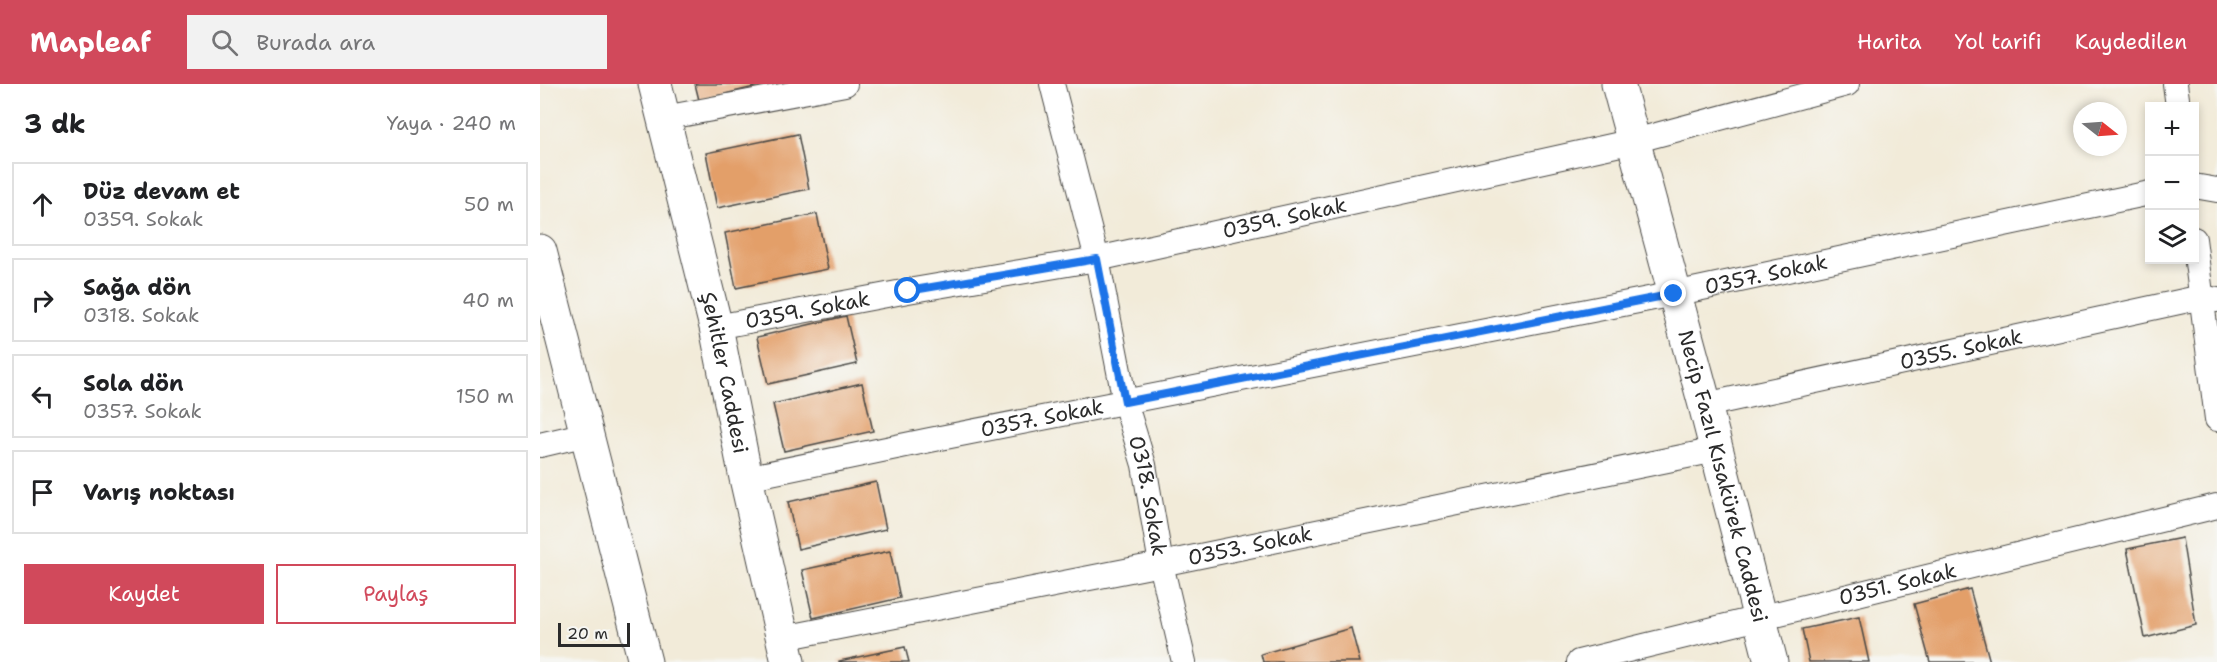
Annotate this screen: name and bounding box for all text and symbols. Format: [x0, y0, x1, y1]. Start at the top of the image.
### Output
search box [187, 15, 607, 69]
text: Mapleaf [30, 23, 151, 61]
icon: search [208, 26, 241, 59]
text: Burada ara [256, 28, 375, 57]
text: Harita [1857, 28, 1922, 56]
text: Yol tarifi [1955, 28, 2042, 56]
text: Kaydedilen [2075, 28, 2187, 56]
north arrow [2073, 102, 2127, 156]
map controls [2145, 102, 2199, 264]
button: + [2145, 102, 2199, 156]
text: 3 dk [24, 106, 86, 141]
text: Yaya · 240 m [386, 110, 516, 136]
button: − [2145, 156, 2199, 210]
text: Düz devam et [83, 177, 240, 206]
icon: ahead [26, 188, 59, 221]
text: 50 m [464, 191, 514, 217]
street label: 0359. Sokak [1220, 191, 1349, 245]
text: 0359. Sokak [83, 206, 203, 232]
button: layers [2145, 210, 2199, 264]
street label: 0357. Sokak [1702, 248, 1830, 301]
text: Sağa dön [83, 273, 191, 302]
route start [894, 277, 920, 303]
route end [1660, 280, 1686, 306]
icon: right [26, 284, 59, 317]
street label: 0359. Sokak [743, 284, 872, 335]
text: 40 m [462, 287, 514, 313]
street label: Şehitler Caddesi [694, 289, 755, 456]
text: 0318. Sokak [83, 302, 199, 328]
street label: 0355. Sokak [1897, 322, 2025, 376]
street label: Necip Fazıl Kısakürek Caddesi [1671, 327, 1774, 626]
text: Sola dön [83, 369, 184, 398]
icon: left [26, 380, 59, 413]
text: 150 m [456, 383, 514, 409]
street label: 0357. Sokak [978, 392, 1106, 444]
text: 0357. Sokak [83, 398, 202, 424]
street label: 0318. Sokak [1122, 432, 1173, 558]
icon: arrive [26, 476, 59, 509]
text: Varış noktası [83, 478, 235, 507]
street label: 0353. Sokak [1185, 519, 1315, 572]
street label: 0351. Sokak [1836, 556, 1959, 612]
button: Kaydet [24, 564, 264, 624]
button: Paylaş [276, 564, 516, 624]
scale bar [558, 620, 630, 648]
text: 20 m [567, 623, 608, 644]

